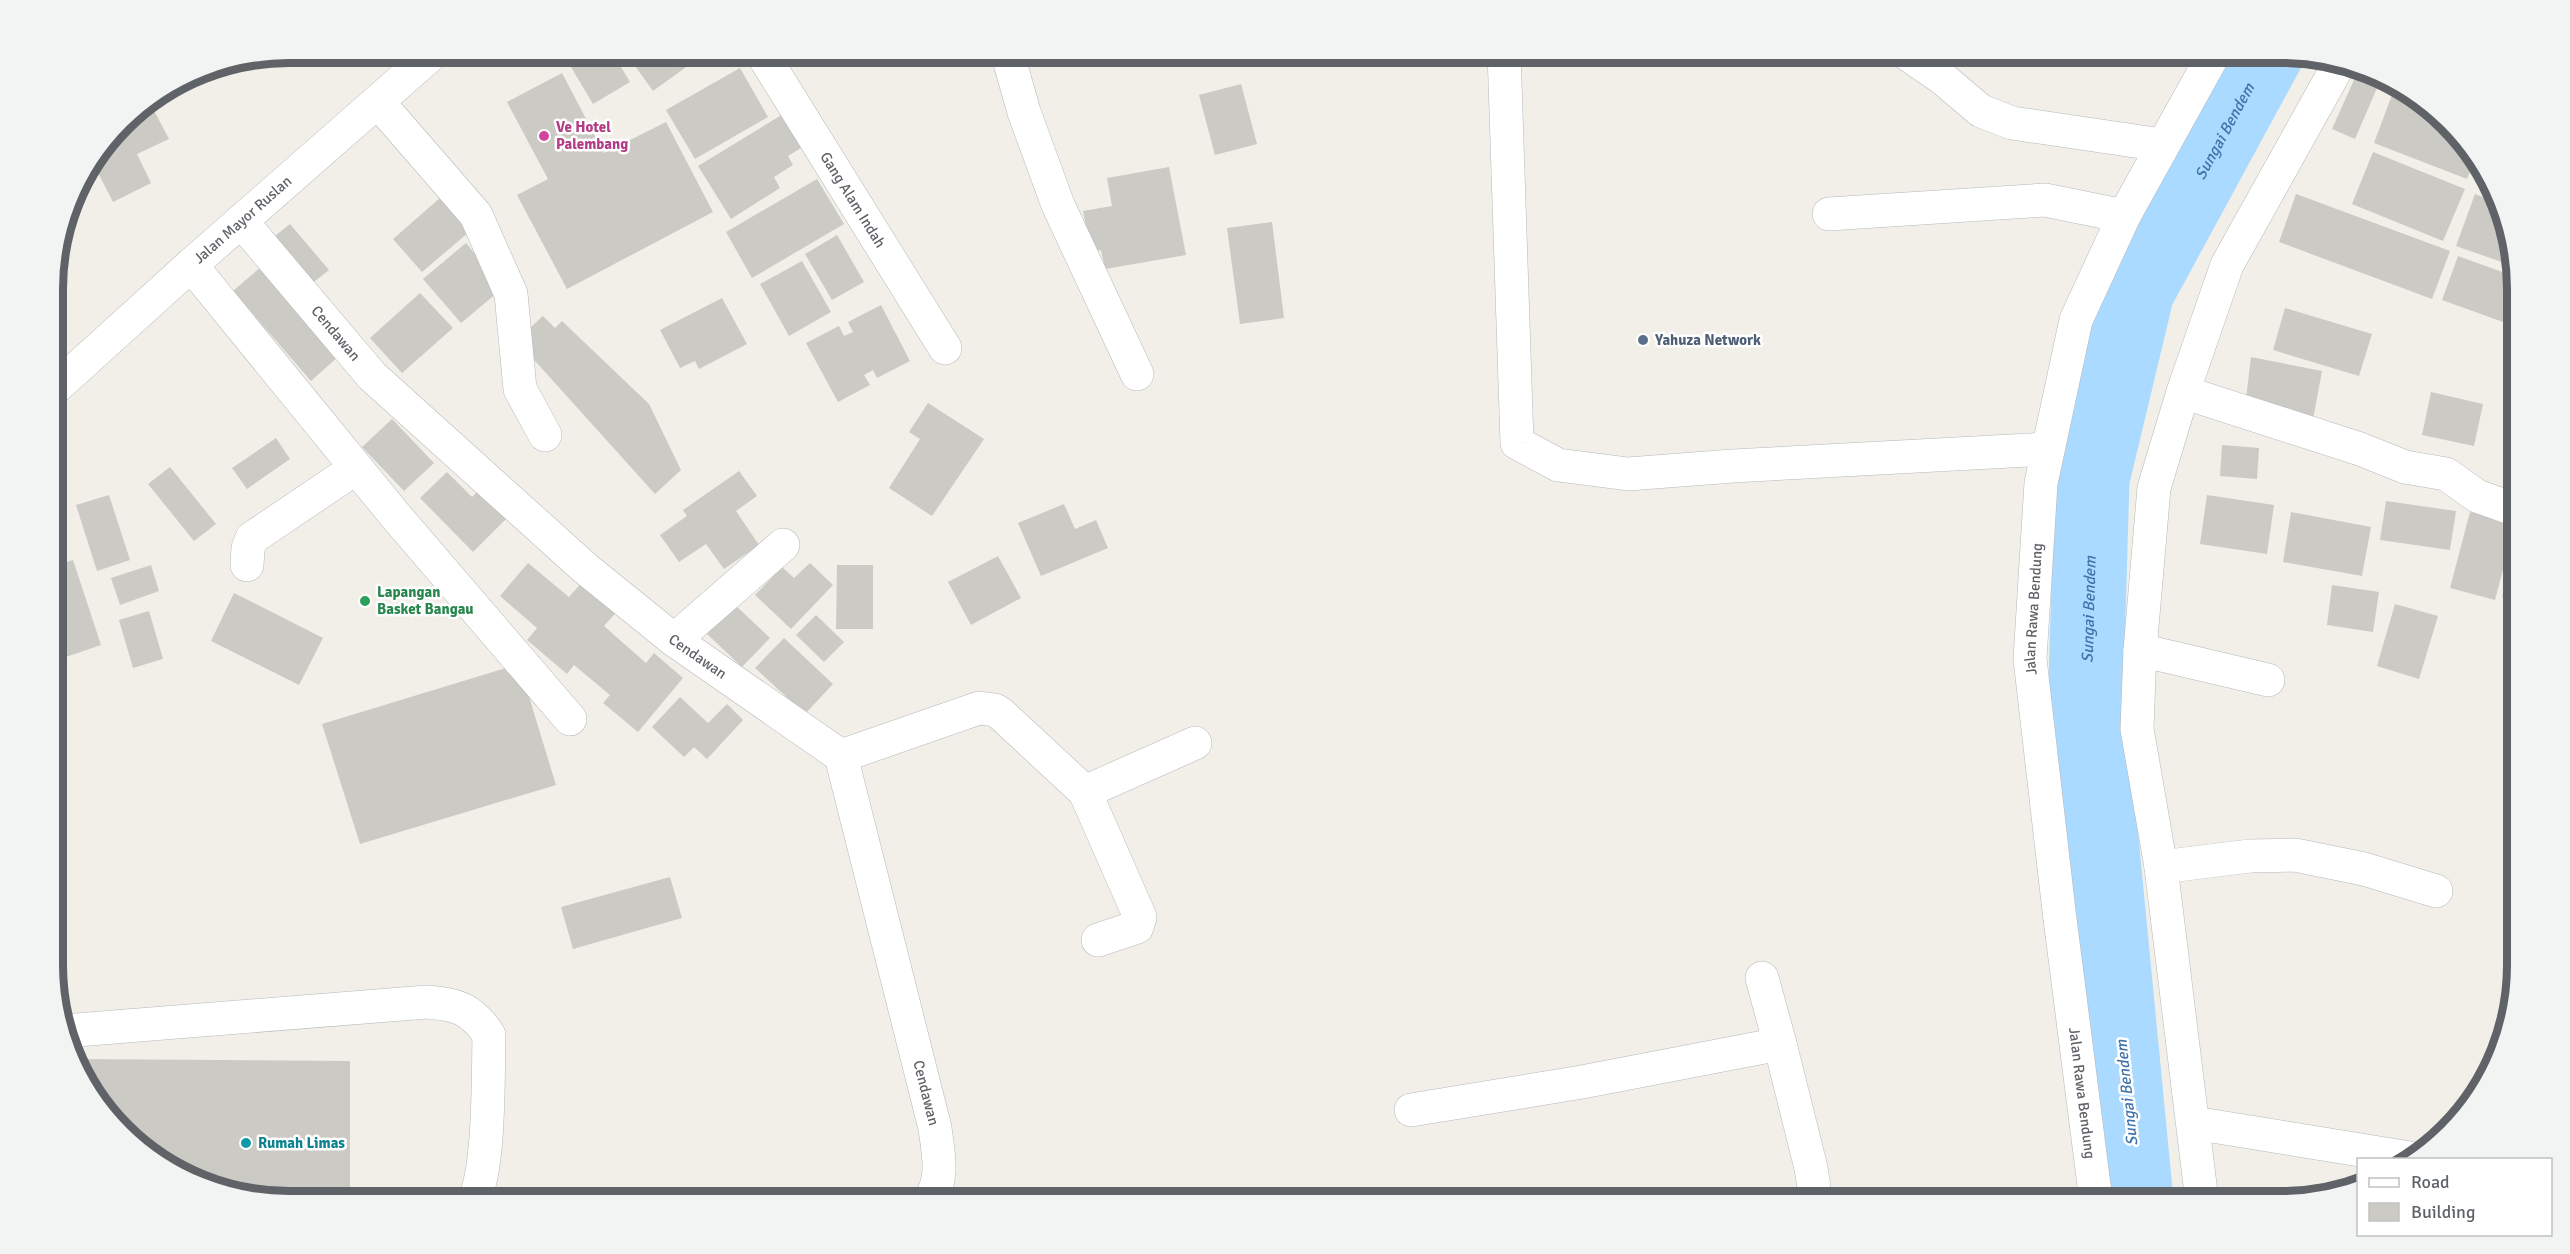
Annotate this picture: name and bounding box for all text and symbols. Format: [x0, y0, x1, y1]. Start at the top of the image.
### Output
water label: Sungai Bendem [2191, 79, 2260, 183]
place label: Ve Hotel Palembang [556, 118, 628, 153]
marker: Ve Hotel Palembang [537, 129, 551, 143]
street label: Gang Alam Indah [816, 149, 889, 251]
street label: Jalan Mayor Ruslan [190, 172, 295, 267]
street label: Cendawan [308, 302, 364, 364]
place label: Yahuza Network [1654, 331, 1761, 349]
marker: Yahuza Network [1636, 333, 1650, 347]
street label: Jalan Rawa Bendung [2021, 542, 2046, 676]
water label: Sungai Bendem [2078, 555, 2101, 663]
place label: Lapangan Basket Bangau [377, 583, 474, 618]
marker: Lapangan Basket Bangau [358, 594, 372, 608]
street label: Cendawan [665, 630, 730, 683]
street label: Jalan Rawa Bendung [2065, 1026, 2099, 1160]
water label: Sungai Bendem [2111, 1038, 2143, 1147]
street label: Cendawan [909, 1058, 943, 1127]
place label: Rumah Limas [258, 1134, 345, 1152]
marker: Rumah Limas [239, 1136, 253, 1150]
legend [2357, 1158, 2552, 1236]
text: Road [2411, 1171, 2450, 1193]
text: Building [2411, 1201, 2475, 1223]

